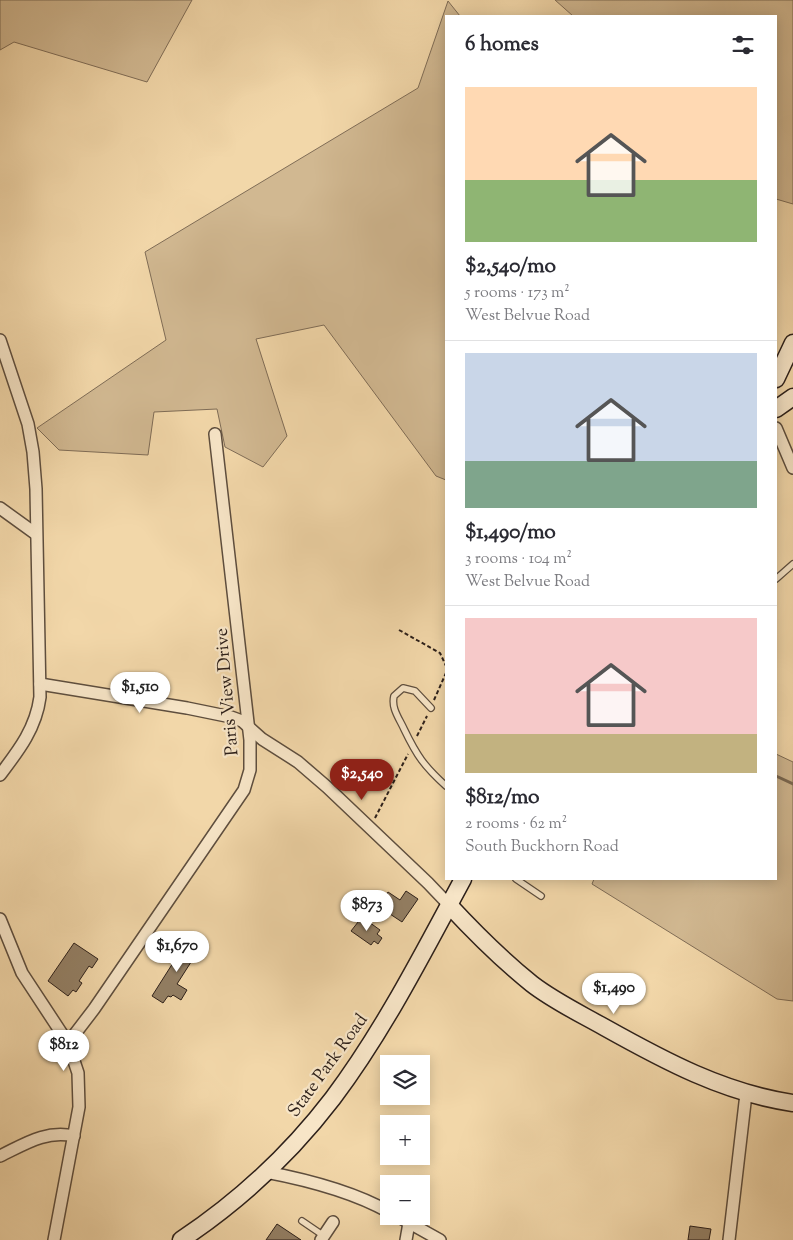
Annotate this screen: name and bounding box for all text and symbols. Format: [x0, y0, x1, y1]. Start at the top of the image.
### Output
text: 6 homes [465, 30, 539, 60]
icon: filters [729, 31, 757, 59]
icon: home [566, 120, 656, 210]
text: $2,540/mo [465, 252, 556, 282]
text: 5 rooms · 173 m² [465, 282, 570, 305]
text: West Belvue Road [465, 305, 590, 328]
icon: home [566, 385, 656, 475]
text: $1,490/mo [465, 518, 556, 548]
text: 3 rooms · 104 m² [465, 548, 572, 571]
text: West Belvue Road [465, 571, 590, 594]
street label: Paris View Drive [209, 627, 247, 757]
icon: home [566, 650, 656, 740]
pin: $1,510 [99, 672, 181, 714]
text: $1,510 [121, 676, 159, 699]
pin: $2,540 [321, 758, 403, 801]
text: $2,540 [341, 763, 383, 786]
text: $812/mo [465, 783, 540, 813]
text: 2 rooms · 62 m² [465, 813, 567, 836]
text: South Buckhorn Road [465, 836, 619, 859]
pin: $873 [337, 890, 397, 932]
text: $873 [351, 894, 383, 917]
pin: $1,670 [136, 930, 218, 973]
text: $1,670 [156, 935, 198, 958]
pin: $1,490 [573, 972, 655, 1015]
text: $1,490 [593, 977, 635, 1000]
street label: State Park Road [282, 1009, 375, 1123]
pin: $812 [34, 1030, 94, 1072]
text: $812 [49, 1034, 79, 1057]
map controls [380, 1055, 430, 1225]
button: layers [380, 1055, 430, 1105]
button: + [380, 1115, 430, 1165]
button: − [380, 1175, 430, 1225]

